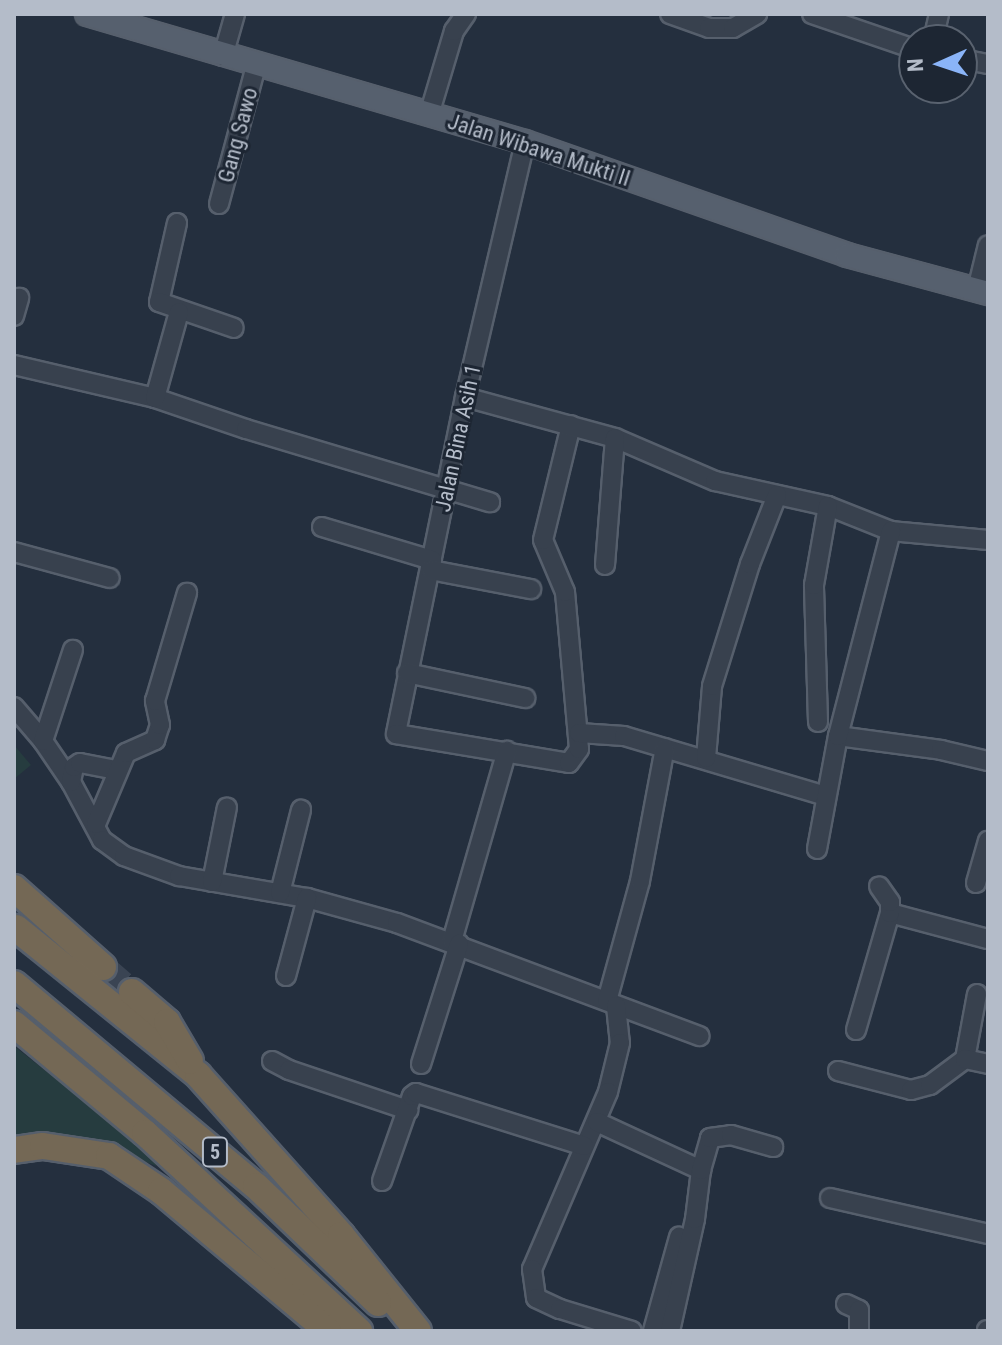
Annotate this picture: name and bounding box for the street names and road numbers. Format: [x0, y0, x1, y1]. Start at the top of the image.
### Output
street label: Gang Sawo [213, 85, 263, 185]
street label: Jalan Wibawa Mukti II [444, 108, 634, 192]
street label: Jalan Bina Asih 1 [429, 362, 487, 514]
road number: 5 [201, 1136, 229, 1168]

